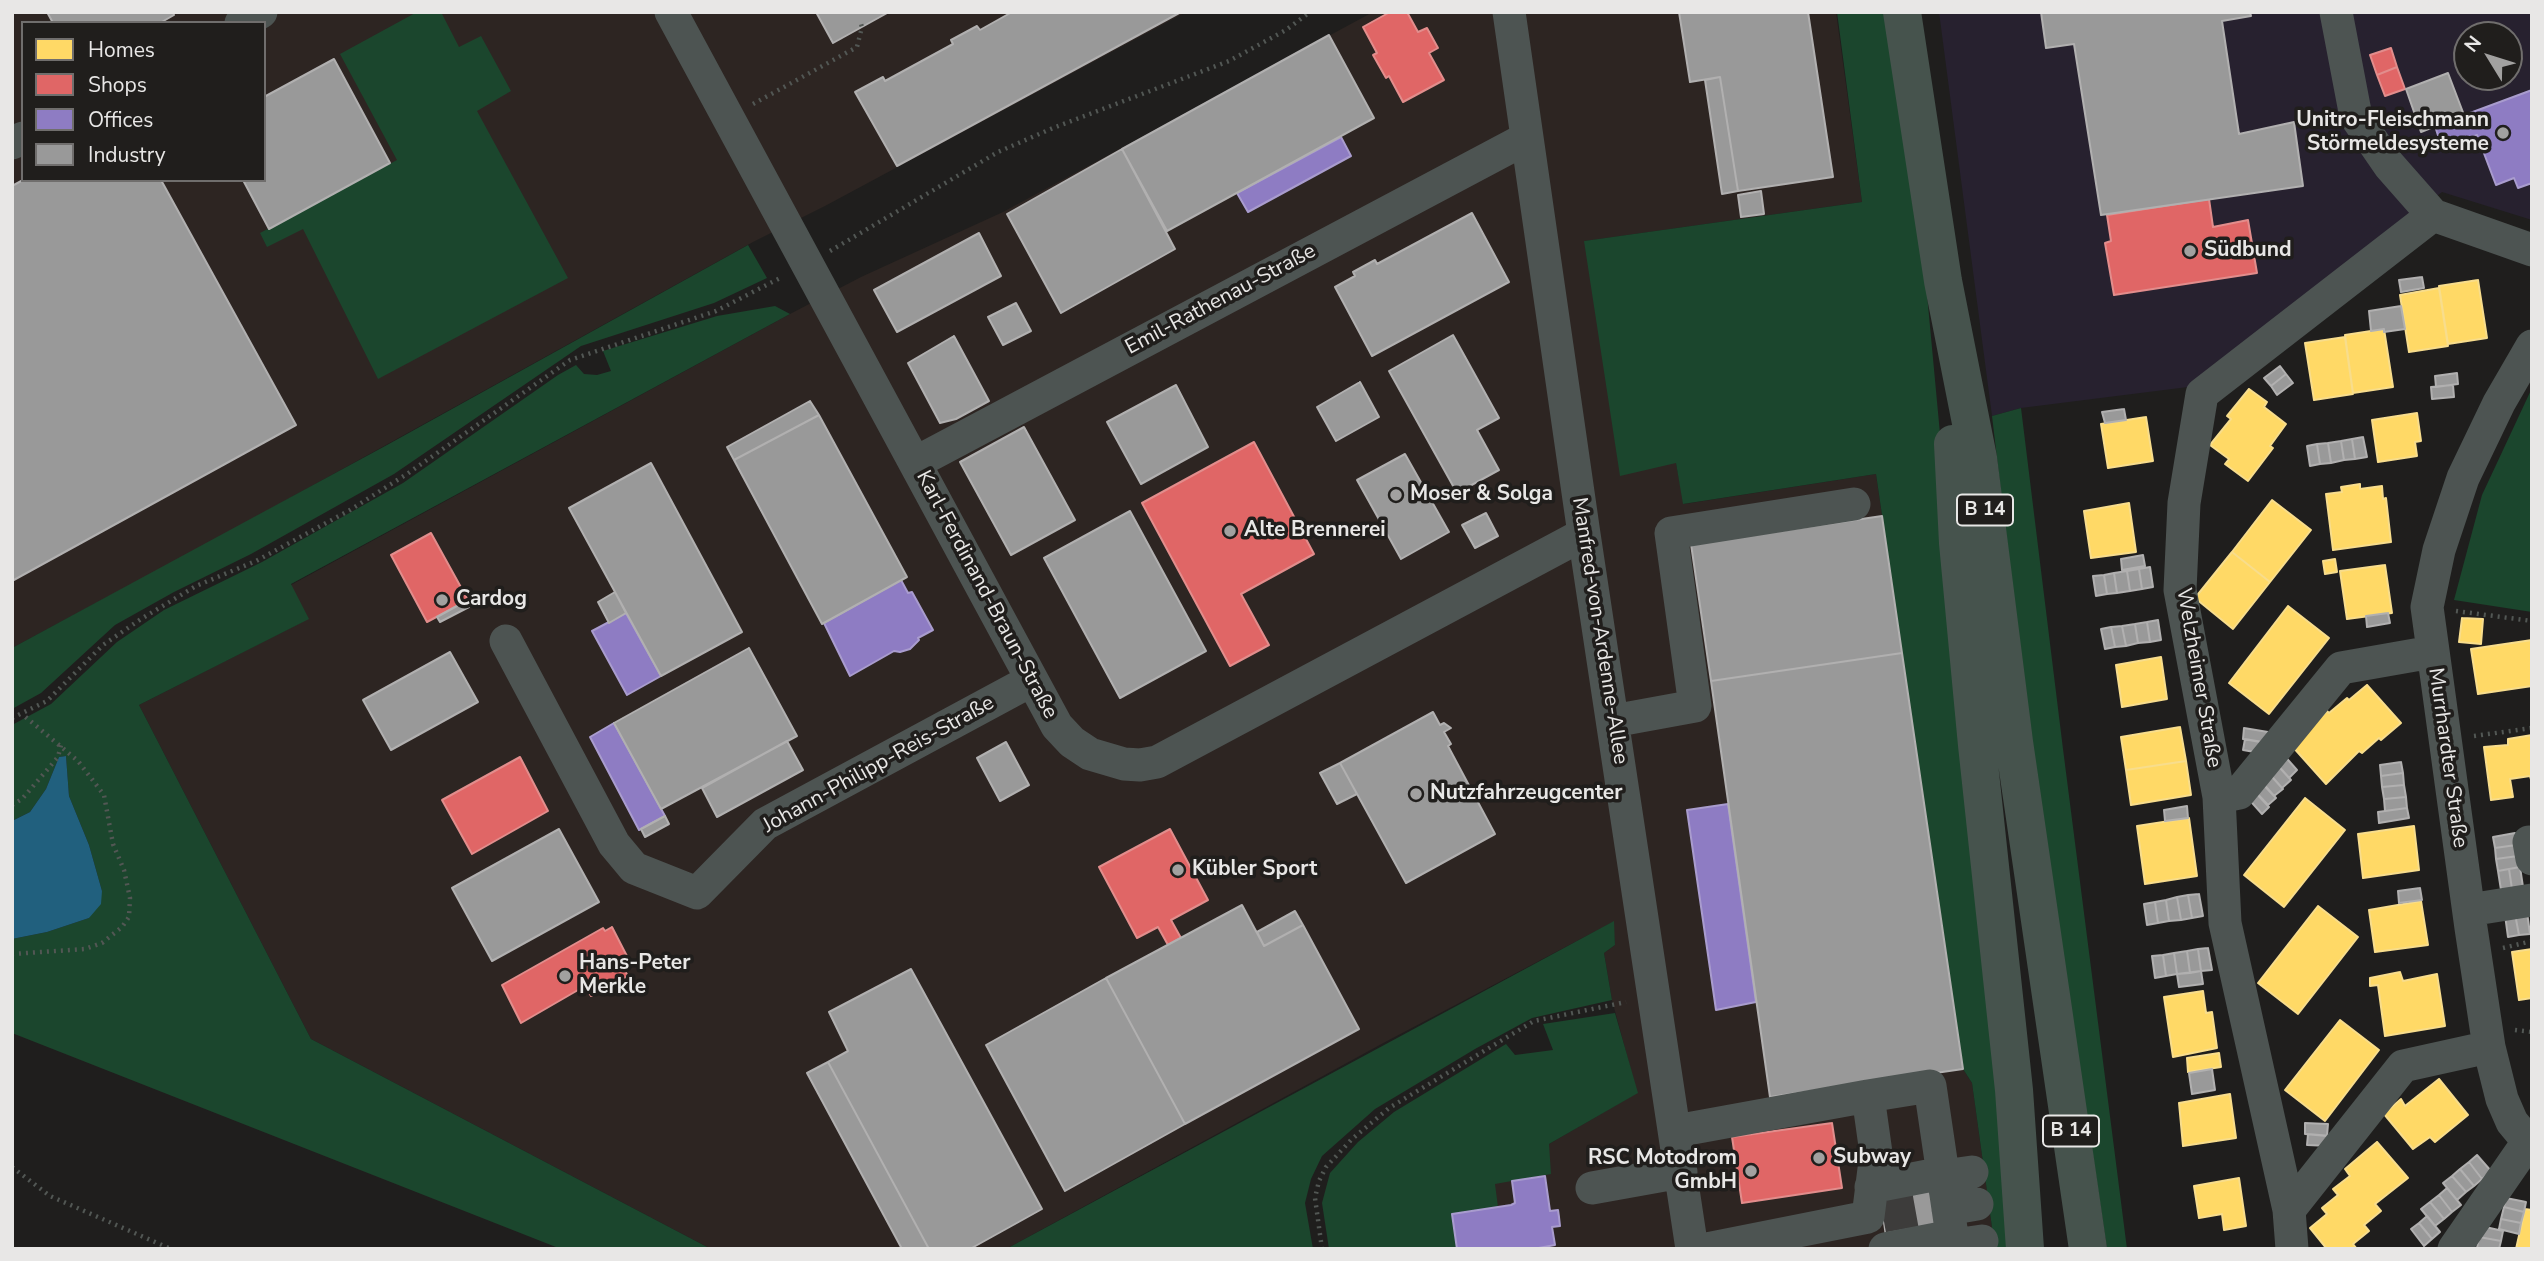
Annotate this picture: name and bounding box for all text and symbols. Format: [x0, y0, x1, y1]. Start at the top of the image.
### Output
legend [21, 21, 266, 182]
north arrow [2453, 21, 2523, 91]
text: N [2458, 31, 2488, 58]
text: Homes [88, 36, 155, 64]
text: Shops [88, 71, 147, 99]
text: Offices [88, 106, 153, 134]
place label: Unitro-Fleischmann Störmeldesysteme [2296, 108, 2489, 158]
marker: Unitro-Fleischmann Störmeldesysteme [2495, 125, 2511, 141]
text: Industry [88, 141, 166, 169]
place label: Südbund [2204, 238, 2292, 264]
street label: Emil-Rathenau-Straße [1122, 239, 1320, 361]
marker: Südbund [2182, 243, 2198, 259]
street label: Karl-Ferdinand-Braun-Straße [910, 467, 1062, 723]
place label: Moser & Solga [1410, 482, 1553, 508]
marker: Moser & Solga [1388, 487, 1404, 503]
road number: B 14 [1957, 495, 2013, 526]
street label: Manfred-von-Ardenne-Allee [1565, 496, 1633, 766]
place label: Alte Brennerei [1244, 518, 1386, 544]
marker: Alte Brennerei [1222, 523, 1238, 539]
street label: Welzheimer Straße [2170, 586, 2226, 770]
place label: Cardog [456, 587, 527, 613]
marker: Cardog [434, 592, 450, 608]
street label: Murrhardter Straße [2422, 666, 2472, 850]
street label: Johann-Philipp-Reis-Straße [759, 691, 999, 839]
place label: Nutzfahrzeugcenter [1430, 781, 1622, 807]
marker: Nutzfahrzeugcenter [1408, 786, 1424, 802]
place label: Kübler Sport [1192, 857, 1317, 883]
marker: Kübler Sport [1170, 862, 1186, 878]
place label: Hans-Peter Merkle [579, 951, 690, 1001]
marker: Hans-Peter Merkle [557, 968, 573, 984]
road number: B 14 [2043, 1116, 2099, 1147]
place label: Subway [1833, 1145, 1911, 1171]
place label: RSC Motodrom GmbH [1588, 1146, 1737, 1196]
marker: Subway [1811, 1150, 1827, 1166]
marker: RSC Motodrom GmbH [1743, 1163, 1759, 1179]

